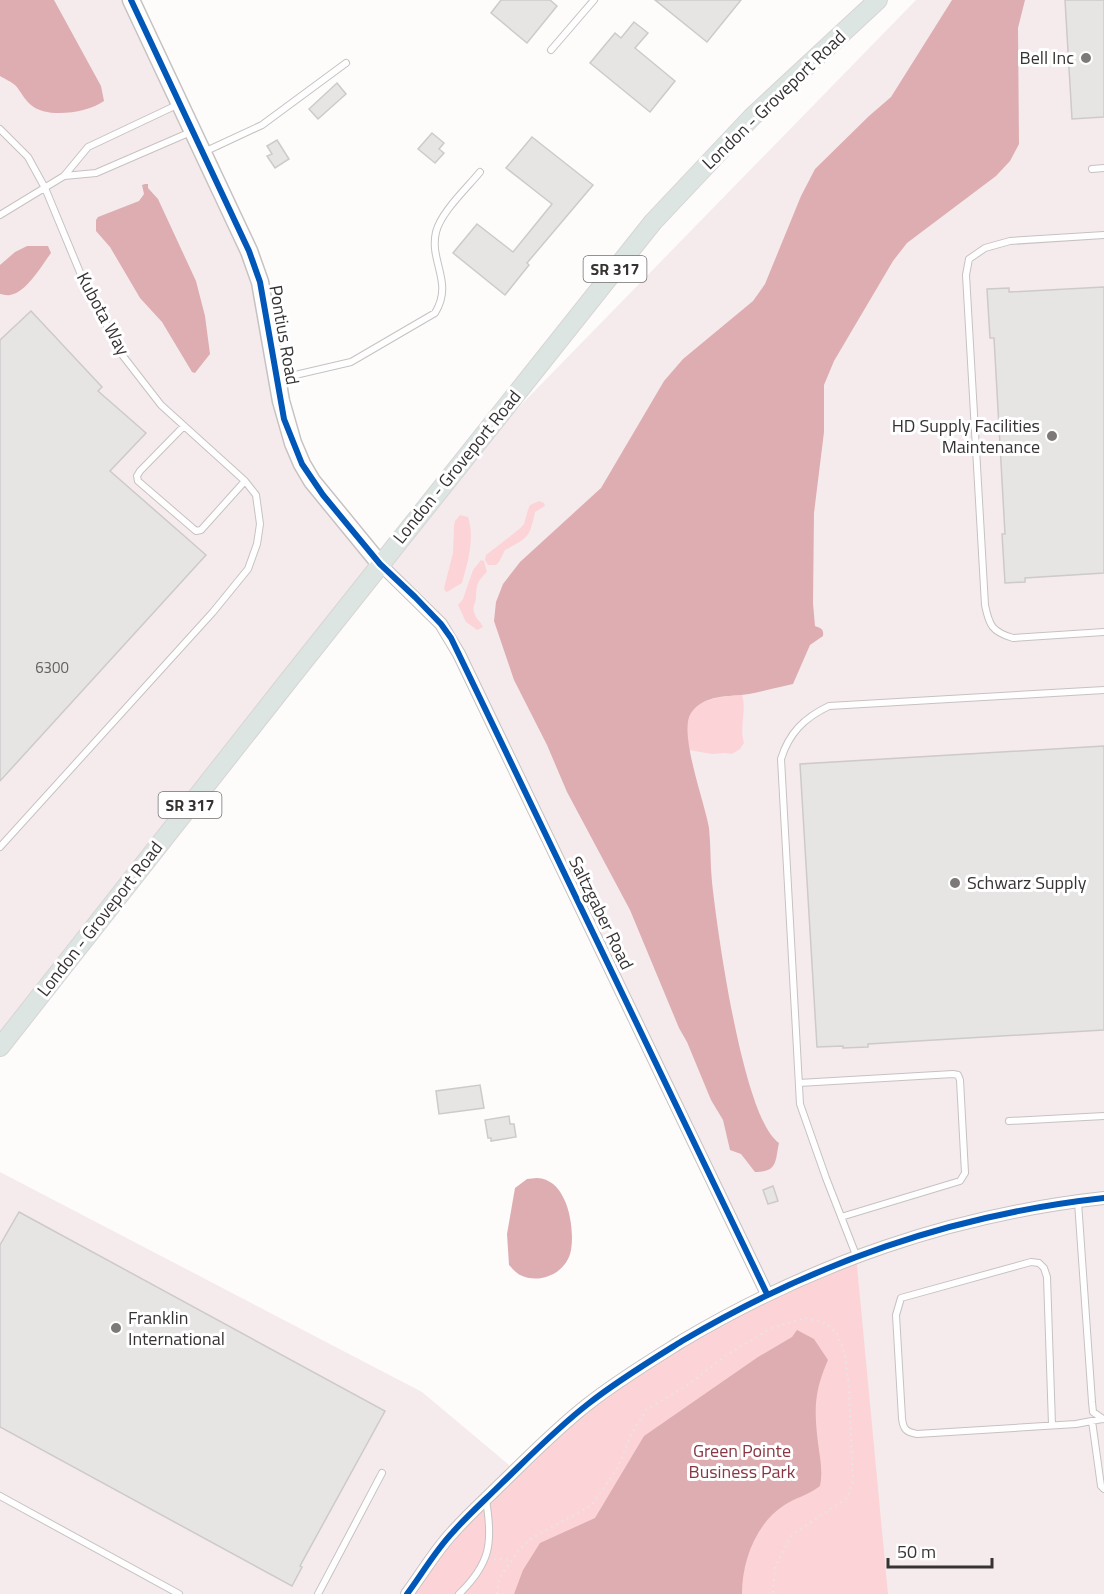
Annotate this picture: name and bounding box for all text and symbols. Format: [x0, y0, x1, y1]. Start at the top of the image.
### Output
street label: London - Groveport Road [696, 24, 852, 176]
place label: Bell Inc [1020, 44, 1074, 71]
marker: Bell Inc [1079, 51, 1093, 65]
road number: SR 317 [584, 256, 646, 282]
street label: Kubota Way [70, 267, 137, 361]
street label: Pontius Road [262, 283, 307, 387]
street label: London - Groveport Road [386, 384, 527, 549]
place label: HD Supply Facilities Maintenance [892, 412, 1040, 460]
marker: HD Supply Facilities Maintenance [1045, 429, 1059, 443]
house number: 6300 [35, 656, 69, 679]
road number: SR 317 [158, 792, 222, 818]
street label: London - Groveport Road [30, 835, 169, 1002]
street label: Saltzgaber Road [562, 851, 641, 974]
place label: Schwarz Supply [967, 869, 1087, 896]
marker: Schwarz Supply [948, 876, 962, 890]
place label: Franklin International [128, 1304, 225, 1352]
marker: Franklin International [109, 1321, 123, 1335]
park label: Green Pointe Business Park [689, 1437, 796, 1485]
scale bar [888, 1531, 992, 1569]
text: 50 m [897, 1538, 936, 1565]

